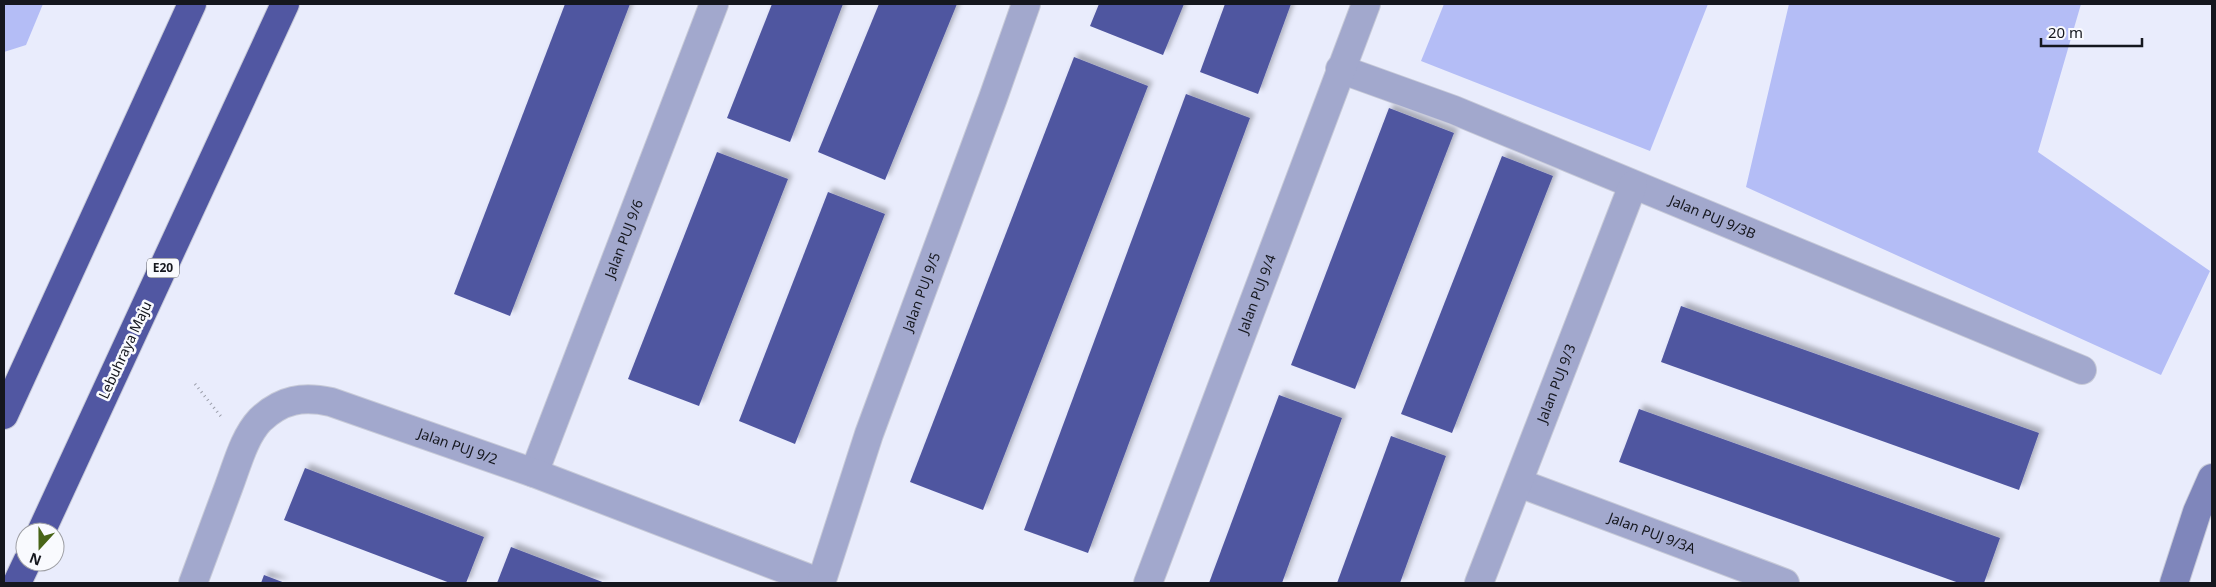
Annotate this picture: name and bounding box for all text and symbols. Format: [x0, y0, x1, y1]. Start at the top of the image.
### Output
scale bar [2041, 15, 2142, 47]
text: 20 m [2048, 22, 2083, 42]
street label: Jalan PUJ 9/3B [1665, 189, 1759, 243]
street label: Jalan PUJ 9/6 [599, 196, 647, 282]
street label: Jalan PUJ 9/5 [897, 250, 944, 336]
street label: Jalan PUJ 9/4 [1232, 252, 1280, 338]
road number: E20 [147, 258, 179, 278]
street label: Lebuhraya Maju [94, 298, 156, 402]
street label: Jalan PUJ 9/3 [1531, 341, 1580, 427]
street label: Jalan PUJ 9/2 [414, 423, 500, 469]
street label: Jalan PUJ 9/3A [1604, 507, 1698, 558]
north arrow [15, 522, 65, 572]
text: N [26, 549, 44, 571]

